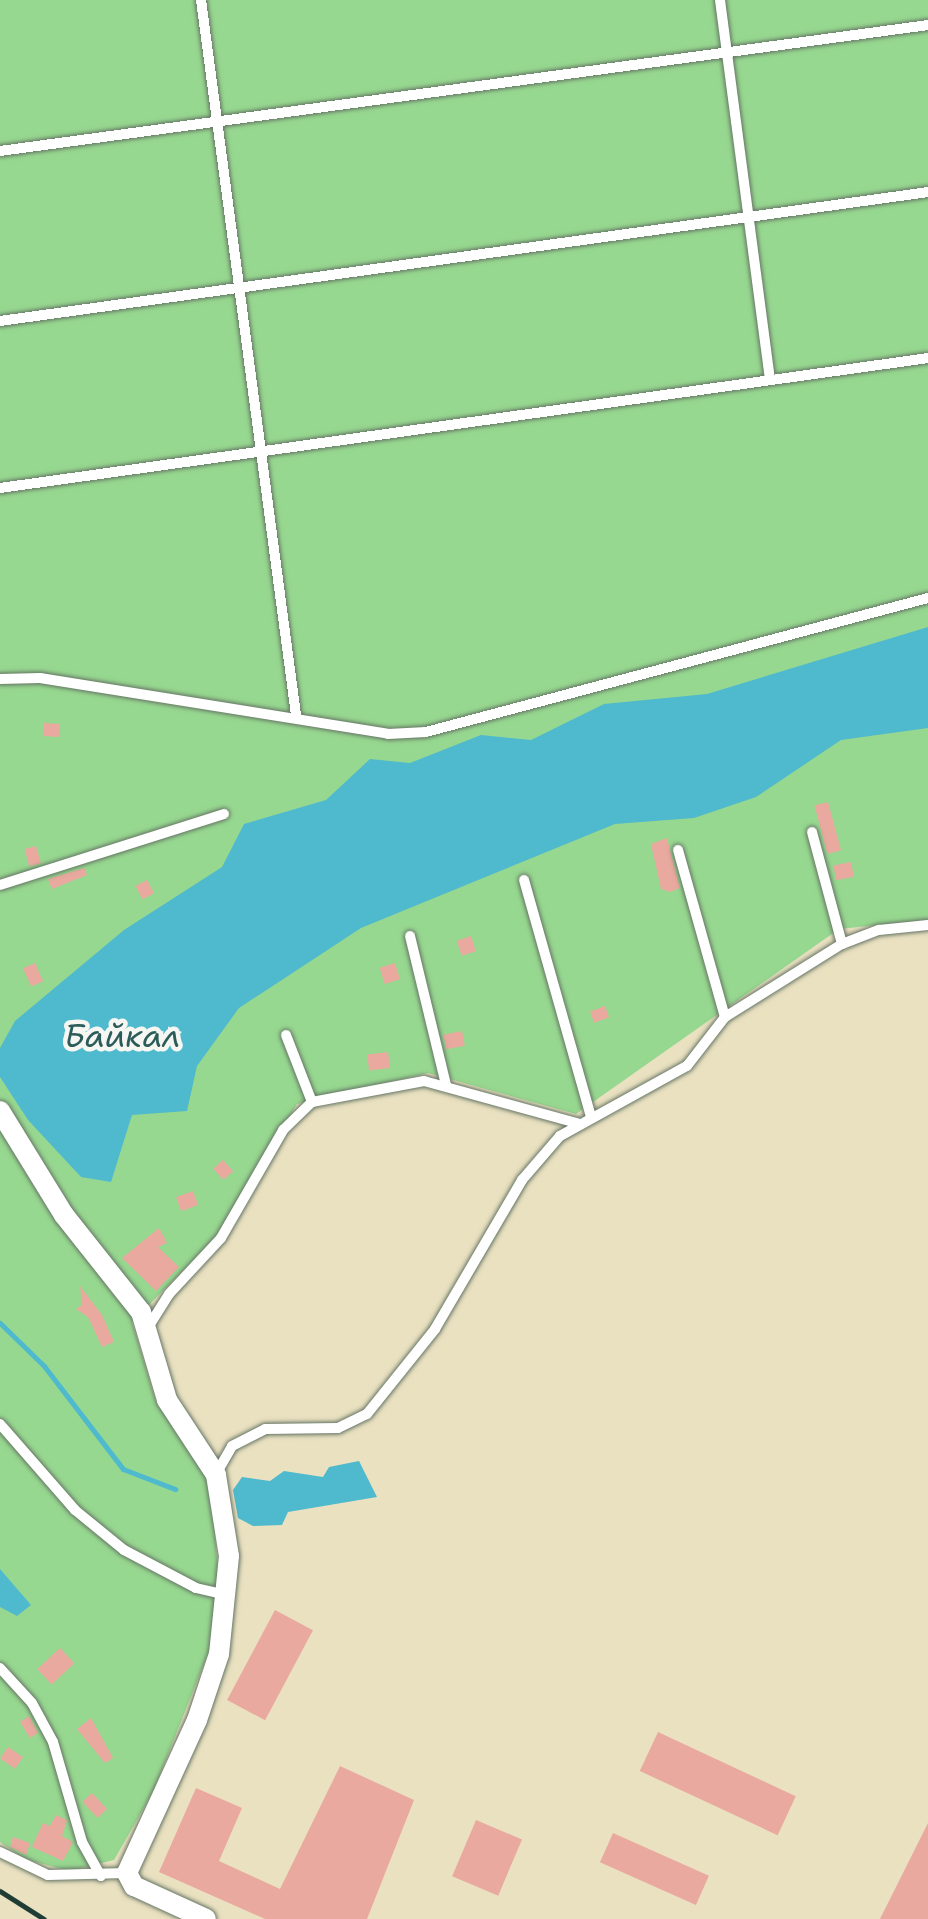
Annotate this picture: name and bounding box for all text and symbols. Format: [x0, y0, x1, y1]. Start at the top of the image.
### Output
water label: Байкал [64, 1017, 180, 1055]

